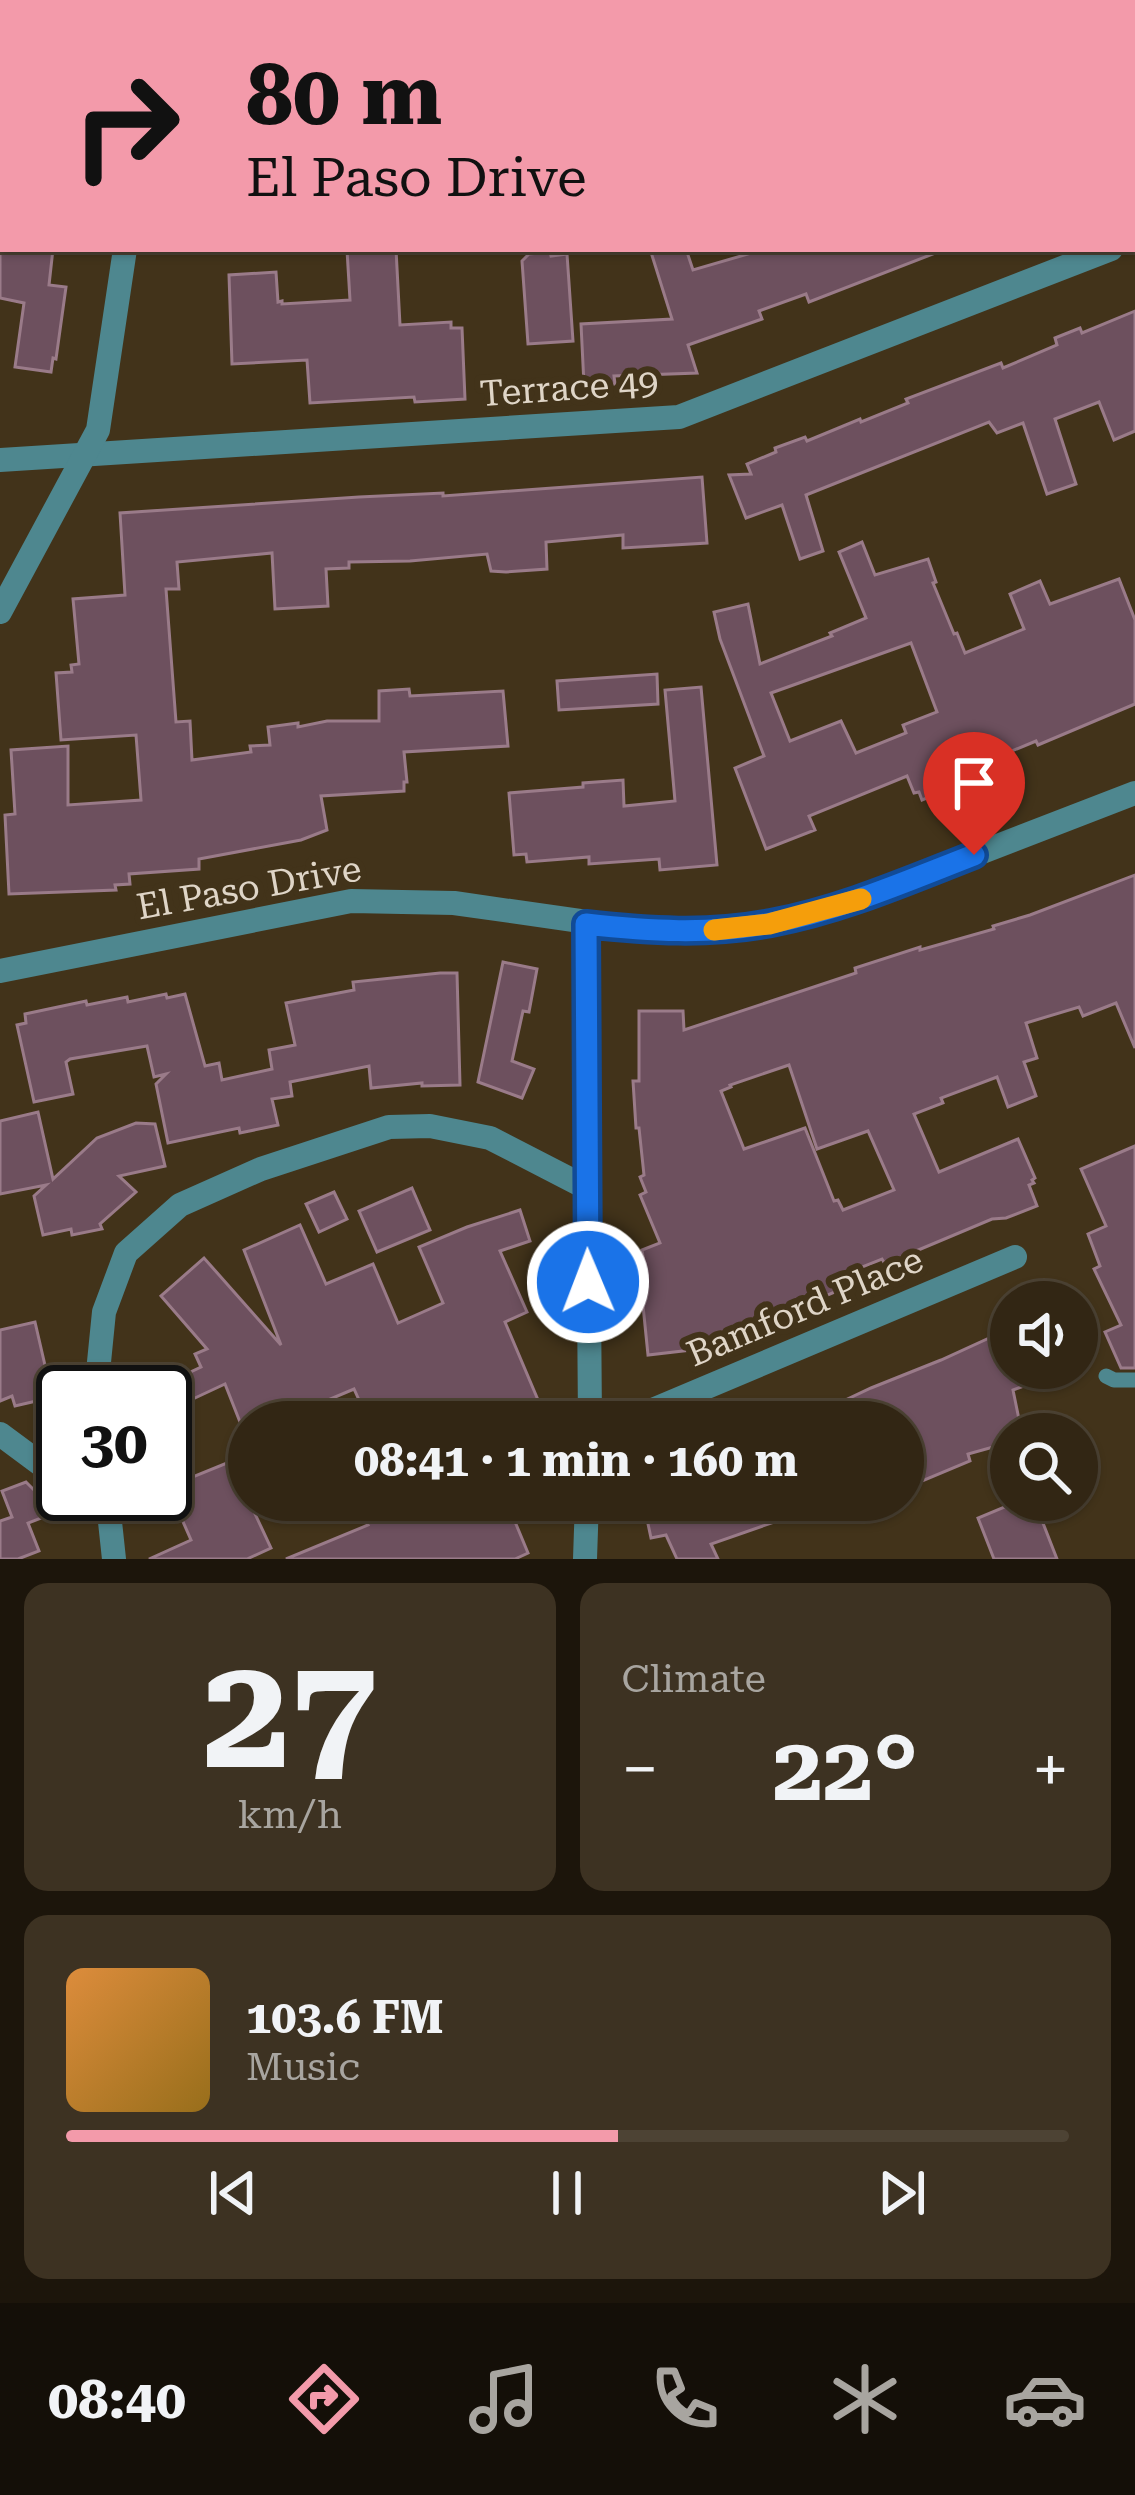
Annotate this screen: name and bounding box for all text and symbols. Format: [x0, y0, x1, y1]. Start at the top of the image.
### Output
text: 80 m [246, 46, 442, 144]
icon: right [48, 48, 204, 204]
text: El Paso Drive [246, 146, 587, 209]
street label: Terrace 49 [478, 361, 660, 415]
pin [923, 732, 1025, 855]
icon: arrive [941, 750, 1007, 816]
street label: El Paso Drive [134, 848, 364, 928]
position arrow [525, 1219, 651, 1345]
street label: Bamford Place [681, 1238, 929, 1376]
map controls [990, 1281, 1098, 1521]
button: sound [990, 1281, 1098, 1389]
speed limit sign: 30 [36, 1365, 192, 1521]
button: search [990, 1413, 1098, 1521]
text: 08:41 · 1 min · 160 m [354, 1434, 798, 1487]
text: 27 [202, 1622, 377, 1805]
text: Climate [622, 1656, 766, 1702]
text: 22° [772, 1717, 918, 1822]
text: − [622, 1731, 658, 1808]
text: + [1032, 1731, 1069, 1808]
text: km/h [238, 1792, 342, 1838]
text: 103.6 FM [246, 1991, 444, 2044]
text: Music [246, 2044, 360, 2090]
icon: previous [200, 2160, 266, 2226]
icon: pause [534, 2160, 600, 2226]
icon: next [869, 2160, 935, 2226]
icon: directions [282, 2357, 366, 2441]
icon: music [462, 2357, 546, 2441]
icon: phone [643, 2357, 727, 2441]
icon: climate [823, 2357, 907, 2441]
icon: car [1003, 2357, 1087, 2441]
text: 08:40 [48, 2368, 186, 2431]

